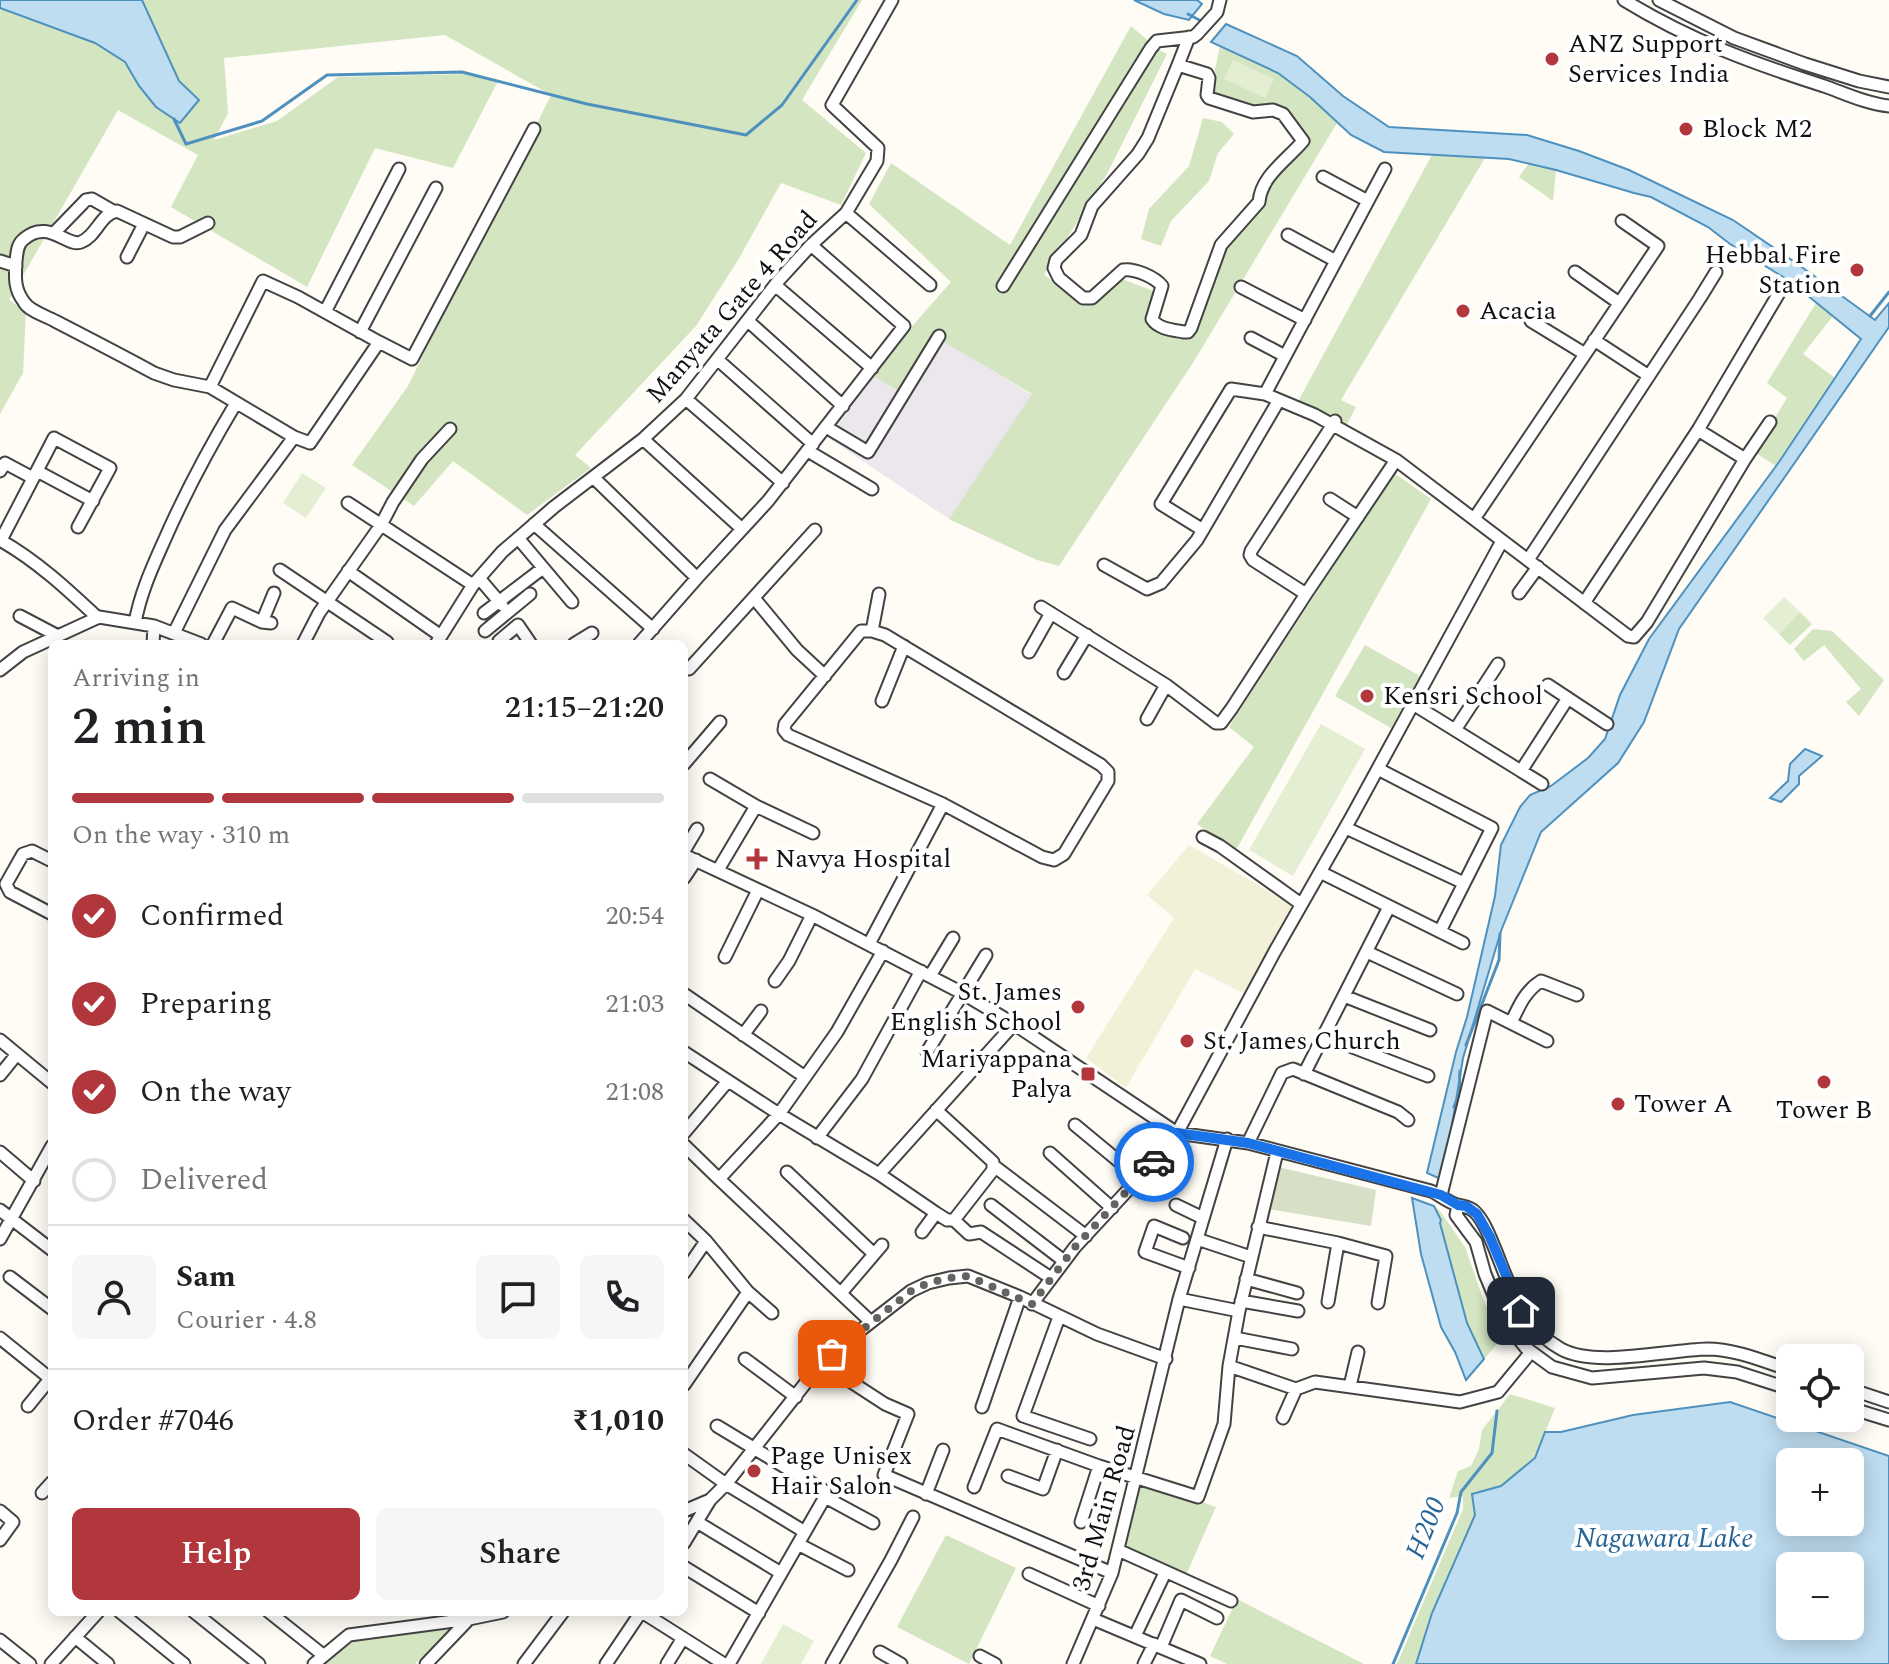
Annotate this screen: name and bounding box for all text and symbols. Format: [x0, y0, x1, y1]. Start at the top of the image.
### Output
place label: ANZ Support Services India [1568, 24, 1730, 94]
marker: ANZ Support Services India [1543, 50, 1561, 68]
place label: Block M2 [1702, 109, 1812, 149]
marker: Block M2 [1677, 120, 1695, 138]
street label: Manyata Gate 4 Road [636, 201, 828, 413]
place label: Hebbal Fire Station [1705, 235, 1841, 305]
marker: Hebbal Fire Station [1848, 261, 1866, 279]
place label: Acacia [1479, 291, 1557, 331]
marker: Acacia [1454, 302, 1472, 320]
text: Arriving in [72, 658, 200, 698]
place label: Kensri School [1383, 676, 1543, 716]
text: 21:15–21:20 [505, 685, 664, 731]
marker: Kensri School [1358, 687, 1376, 705]
text: 2 min [72, 688, 207, 767]
text: On the way · 310 m [72, 815, 290, 855]
place label: Navya Hospital [775, 839, 951, 879]
marker: Navya Hospital [746, 848, 768, 870]
text: Confirmed [140, 893, 284, 939]
icon: check [72, 894, 116, 938]
text: 20:54 [605, 896, 664, 936]
place label: St. James English School [890, 972, 1062, 1042]
text: Preparing [140, 981, 272, 1027]
icon: check [72, 982, 116, 1026]
text: 21:03 [605, 984, 664, 1024]
marker: St. James English School [1069, 998, 1087, 1016]
place label: St. James Church [1203, 1021, 1401, 1061]
marker: St. James Church [1178, 1032, 1196, 1050]
place label: Mariyappana Palya [921, 1039, 1072, 1109]
marker: Mariyappana Palya [1079, 1065, 1097, 1083]
text: On the way [140, 1069, 291, 1115]
icon: check [72, 1070, 116, 1114]
text: 21:08 [605, 1072, 664, 1112]
marker: Tower B [1815, 1073, 1833, 1091]
place label: Tower A [1634, 1084, 1733, 1124]
place label: Tower B [1776, 1090, 1872, 1130]
marker: Tower A [1609, 1095, 1627, 1113]
courier [1114, 1122, 1194, 1202]
icon: car [1132, 1140, 1176, 1184]
text: Delivered [140, 1157, 268, 1203]
text: Sam [176, 1254, 236, 1300]
button: person [72, 1255, 156, 1339]
button: chat [476, 1255, 560, 1339]
button: phone [580, 1255, 664, 1339]
pin [1487, 1277, 1555, 1345]
icon: home [1499, 1289, 1543, 1333]
text: Courier · 4.8 [176, 1300, 317, 1340]
pin [798, 1320, 866, 1388]
icon: bag [810, 1332, 854, 1376]
map controls [1776, 1344, 1864, 1640]
button: locate [1776, 1344, 1864, 1432]
text: Order #7046 [72, 1398, 234, 1444]
text: ₹1,010 [572, 1398, 664, 1444]
street label: 3rd Main Road [1061, 1421, 1147, 1595]
place label: Page Unisex Hair Salon [770, 1436, 912, 1506]
button: + [1776, 1448, 1864, 1536]
marker: Page Unisex Hair Salon [745, 1462, 763, 1480]
water label: H200 [1394, 1490, 1458, 1566]
button: Help [72, 1508, 360, 1600]
button: Share [376, 1508, 664, 1600]
water label: Nagawara Lake [1575, 1517, 1753, 1560]
button: − [1776, 1552, 1864, 1640]

